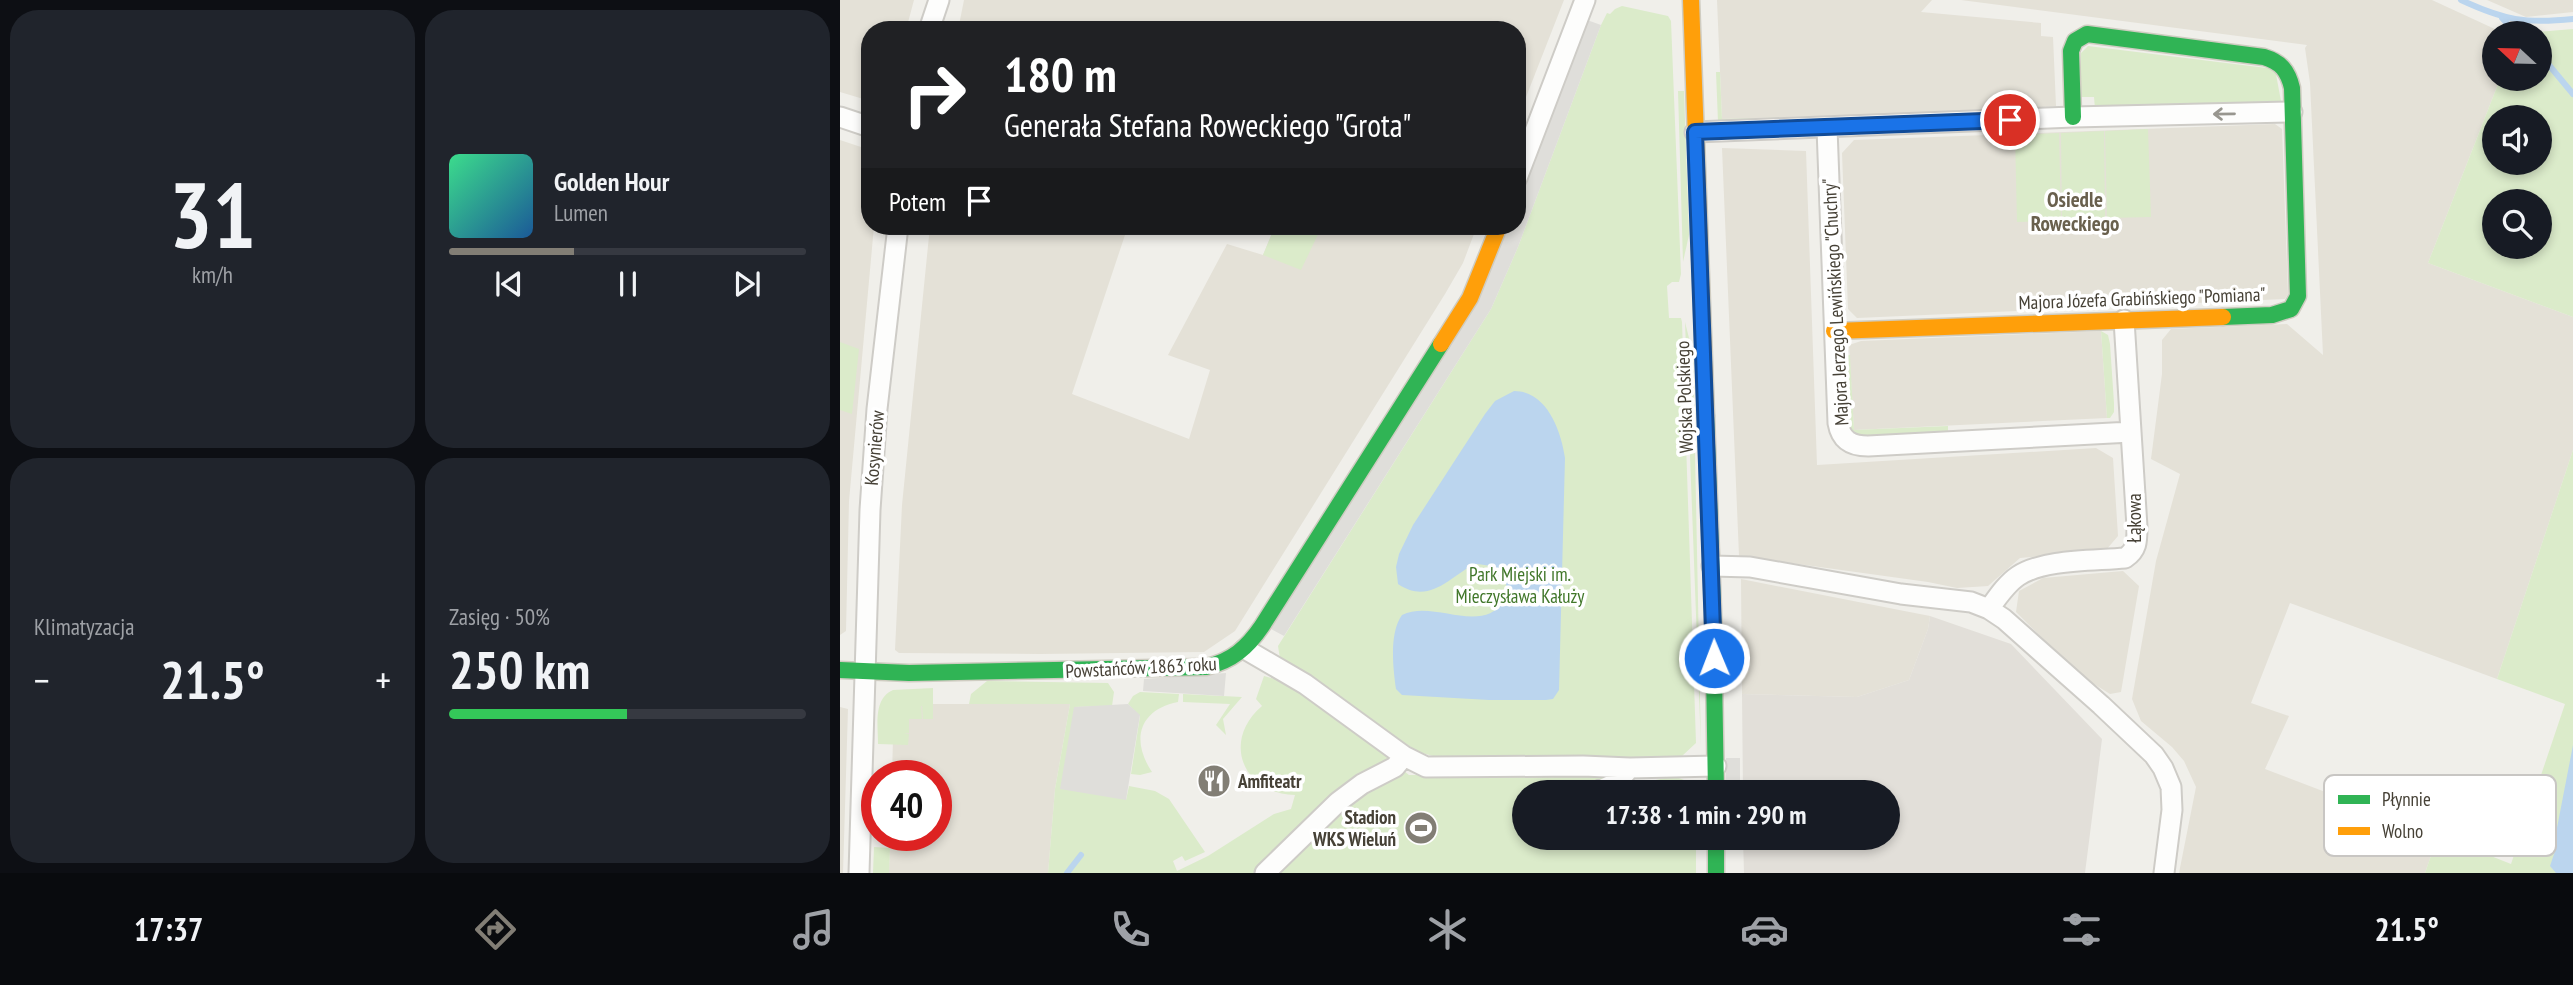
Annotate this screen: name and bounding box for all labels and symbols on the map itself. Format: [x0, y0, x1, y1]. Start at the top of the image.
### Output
north arrow [2482, 21, 2552, 91]
pin [1980, 90, 2040, 150]
one-way arrow [2213, 107, 2236, 120]
street label: Majora Jerzego Lewińskiego "Chuchry" [1817, 178, 1853, 426]
district label: Osiedle Roweckiego [2031, 186, 2119, 237]
street label: Majora Józefa Grabińskiego "Pomiana" [2018, 282, 2266, 314]
street label: Wojska Polskiego [1670, 340, 1698, 454]
street label: Kosynierów [859, 409, 889, 486]
street label: Łąkowa [2122, 493, 2146, 543]
park label: Park Miejski im. Mieczysława Kałuży [1456, 562, 1585, 608]
position arrow [1677, 621, 1751, 695]
street label: Powstańców 1863 roku [1065, 651, 1217, 683]
speed limit sign: 40 [861, 760, 952, 851]
restaurant icon: Amfiteatr [1195, 762, 1233, 800]
place label: Amfiteatr [1237, 769, 1302, 793]
legend [2324, 775, 2556, 856]
text: Płynnie [2382, 787, 2431, 811]
place label: Stadion WKS Wieluń [1312, 805, 1396, 851]
sports icon: Stadion WKS Wieluń [1402, 809, 1440, 847]
text: Wolno [2382, 819, 2423, 843]

